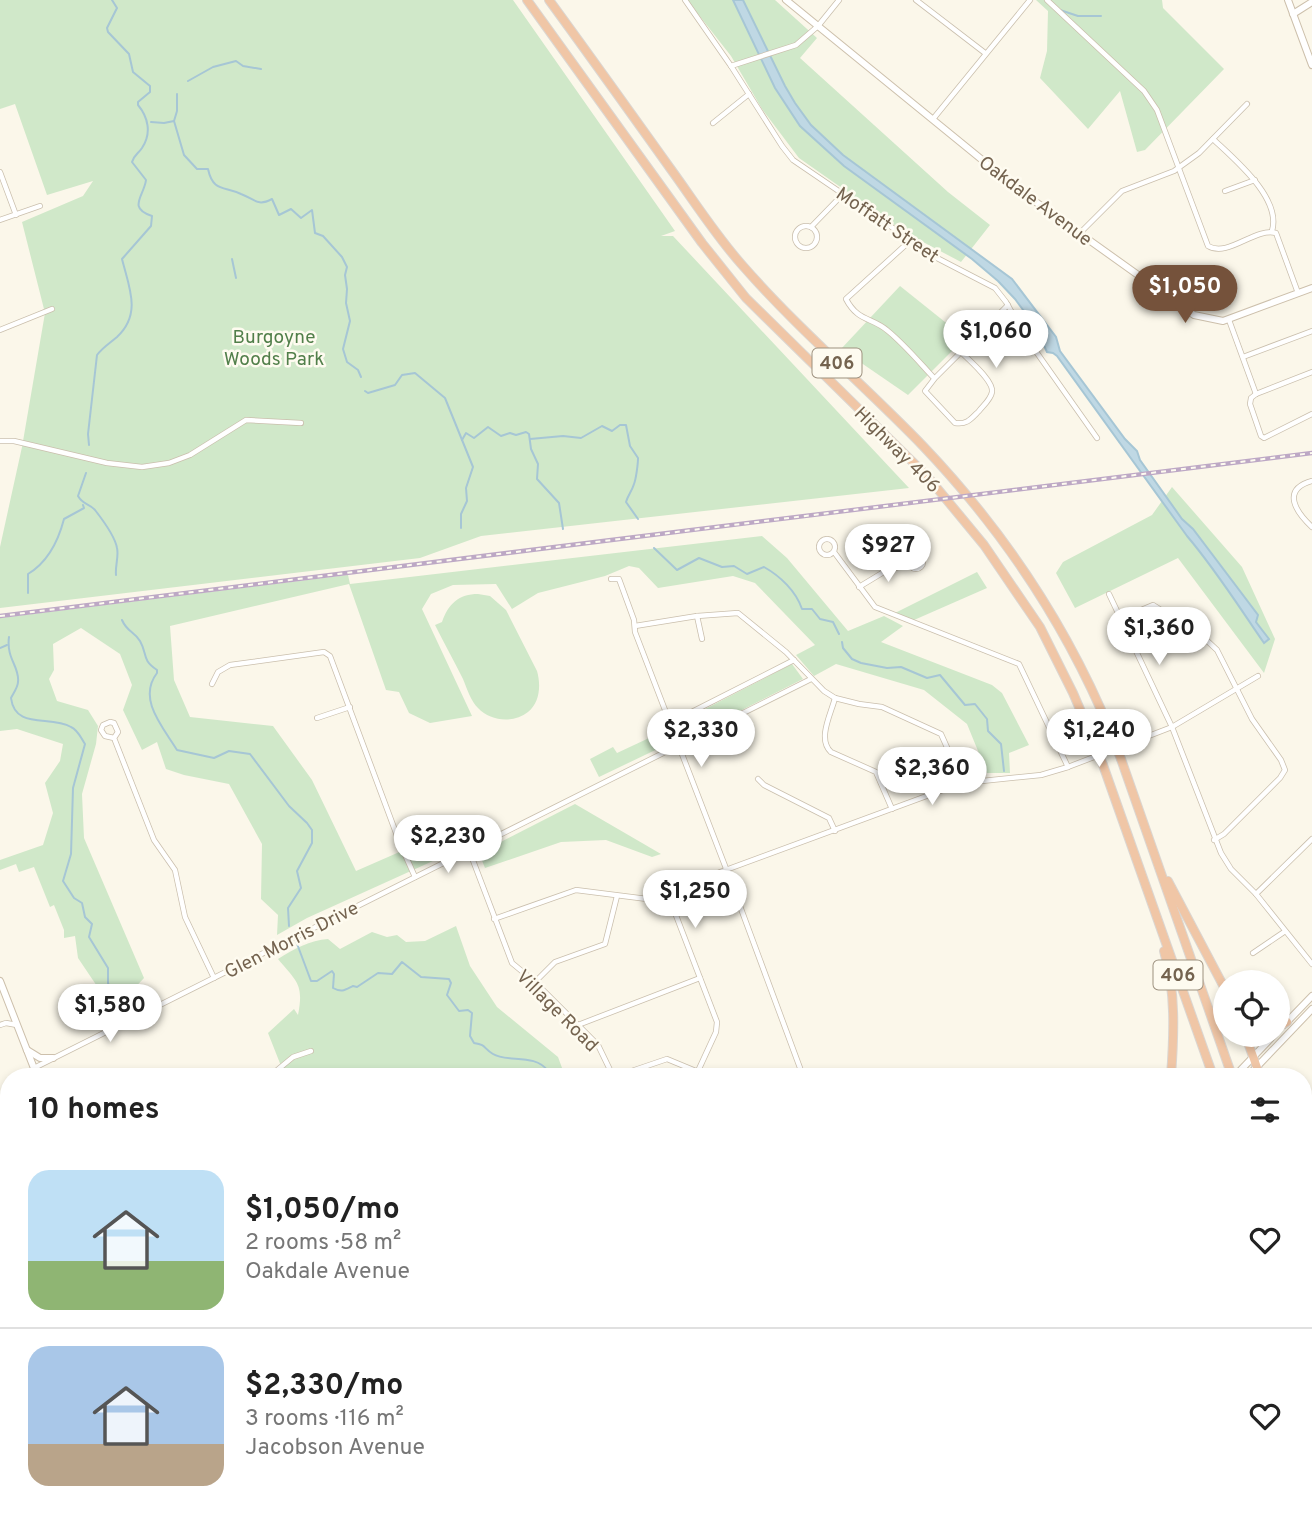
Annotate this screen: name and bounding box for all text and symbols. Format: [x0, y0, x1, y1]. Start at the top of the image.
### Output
street label: Oakdale Avenue [973, 151, 1096, 252]
street label: Moffatt Street [831, 182, 943, 269]
pin: $1,050 [1128, 266, 1242, 325]
text: $1,050 [1148, 273, 1222, 302]
pin: $1,060 [939, 310, 1053, 370]
text: $1,060 [959, 318, 1033, 347]
park label: Burgoyne Woods Park [224, 326, 324, 372]
road number: 406 [812, 348, 862, 377]
street label: Highway 406 [848, 402, 945, 499]
pin: $927 [847, 524, 929, 584]
text: $927 [861, 532, 915, 561]
pin: $1,360 [1102, 608, 1216, 667]
text: $1,360 [1123, 615, 1195, 644]
pin: $2,330 [644, 710, 758, 769]
pin: $1,240 [1042, 710, 1156, 769]
text: $2,330 [663, 717, 739, 746]
text: $1,240 [1062, 717, 1136, 746]
pin: $2,360 [875, 748, 989, 807]
text: $2,360 [894, 755, 970, 784]
pin: $2,230 [391, 816, 505, 875]
text: $2,230 [410, 823, 486, 852]
pin: $1,250 [638, 870, 752, 930]
text: $1,250 [659, 878, 731, 907]
street label: Glen Morris Drive [221, 897, 363, 985]
road number: 406 [1154, 960, 1202, 990]
street label: Village Road [510, 965, 603, 1058]
map controls [1213, 970, 1290, 1047]
button: locate [1213, 970, 1290, 1047]
pin: $1,580 [53, 984, 167, 1044]
text: $1,580 [74, 992, 146, 1021]
icon: filters [1246, 1091, 1284, 1129]
text: 10 homes [28, 1092, 159, 1129]
text: $1,050/mo [245, 1192, 400, 1229]
icon: home [84, 1198, 168, 1282]
icon: heart [1246, 1221, 1284, 1259]
text: 2 rooms · 58 m² [245, 1229, 401, 1258]
text: Oakdale Avenue [245, 1258, 410, 1287]
text: $2,330/mo [245, 1368, 403, 1405]
icon: home [84, 1374, 168, 1458]
icon: heart [1246, 1397, 1284, 1435]
text: 3 rooms · 116 m² [245, 1405, 404, 1434]
text: Jacobson Avenue [245, 1434, 425, 1463]

